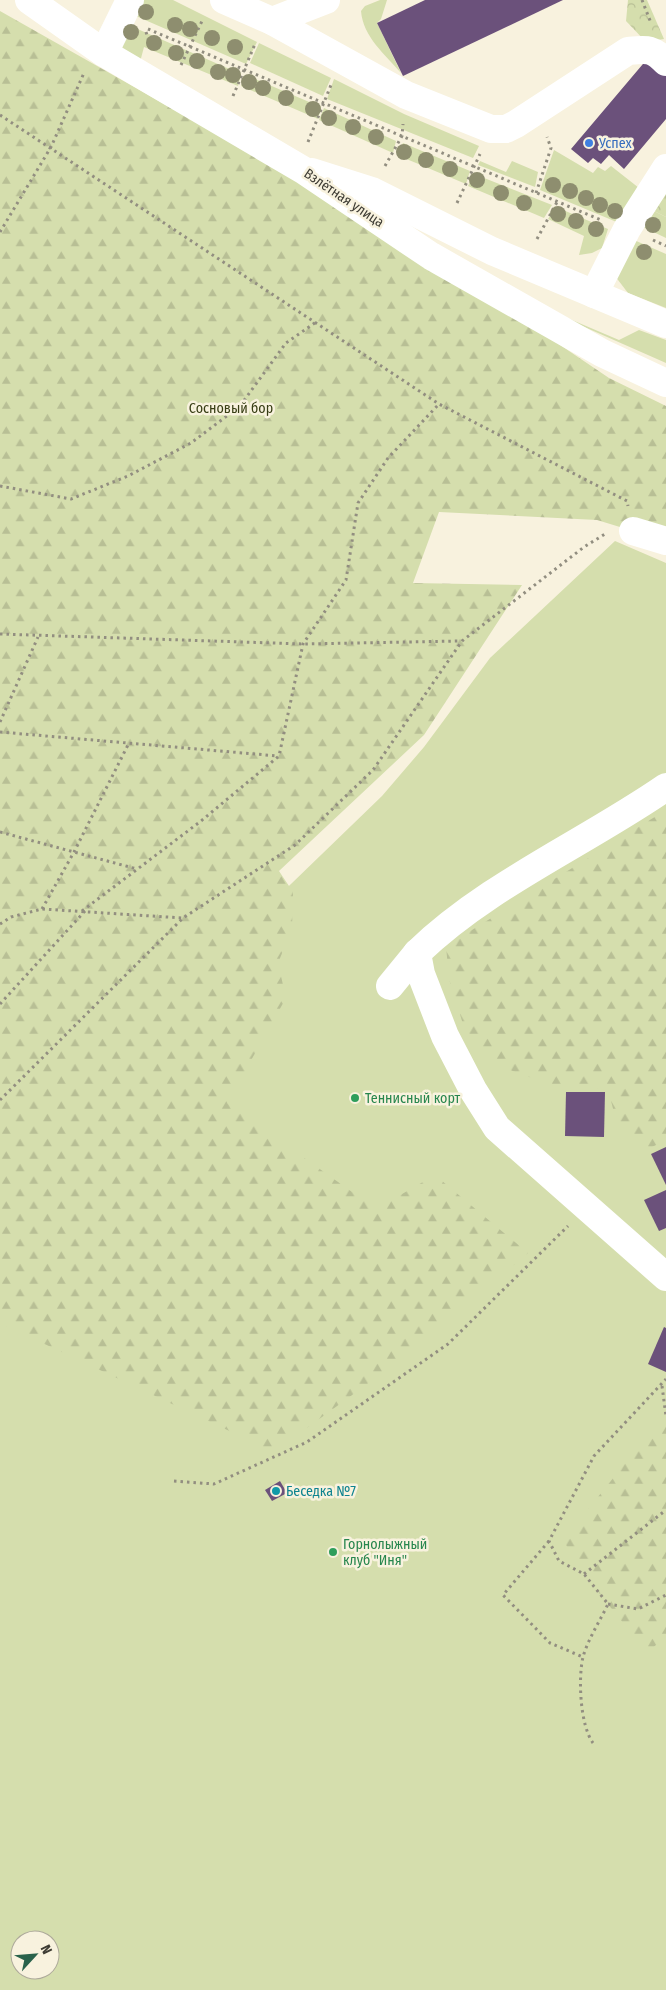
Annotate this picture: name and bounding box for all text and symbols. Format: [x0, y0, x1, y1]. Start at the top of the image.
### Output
place label: Успех [598, 135, 632, 152]
marker: Успех [583, 137, 595, 149]
street label: Взлётная улица [301, 165, 387, 231]
park label: Сосновый бор [189, 400, 273, 417]
place label: Теннисный корт [365, 1090, 461, 1107]
marker: Теннисный корт [349, 1092, 361, 1104]
place label: Беседка №7 [286, 1483, 356, 1500]
marker: Беседка №7 [270, 1485, 282, 1497]
place label: Горнолыжный клуб "Иня" [343, 1536, 427, 1569]
marker: Горнолыжный клуб "Иня" [327, 1546, 339, 1558]
north arrow [10, 1930, 60, 1980]
text: N [37, 1942, 56, 1957]

